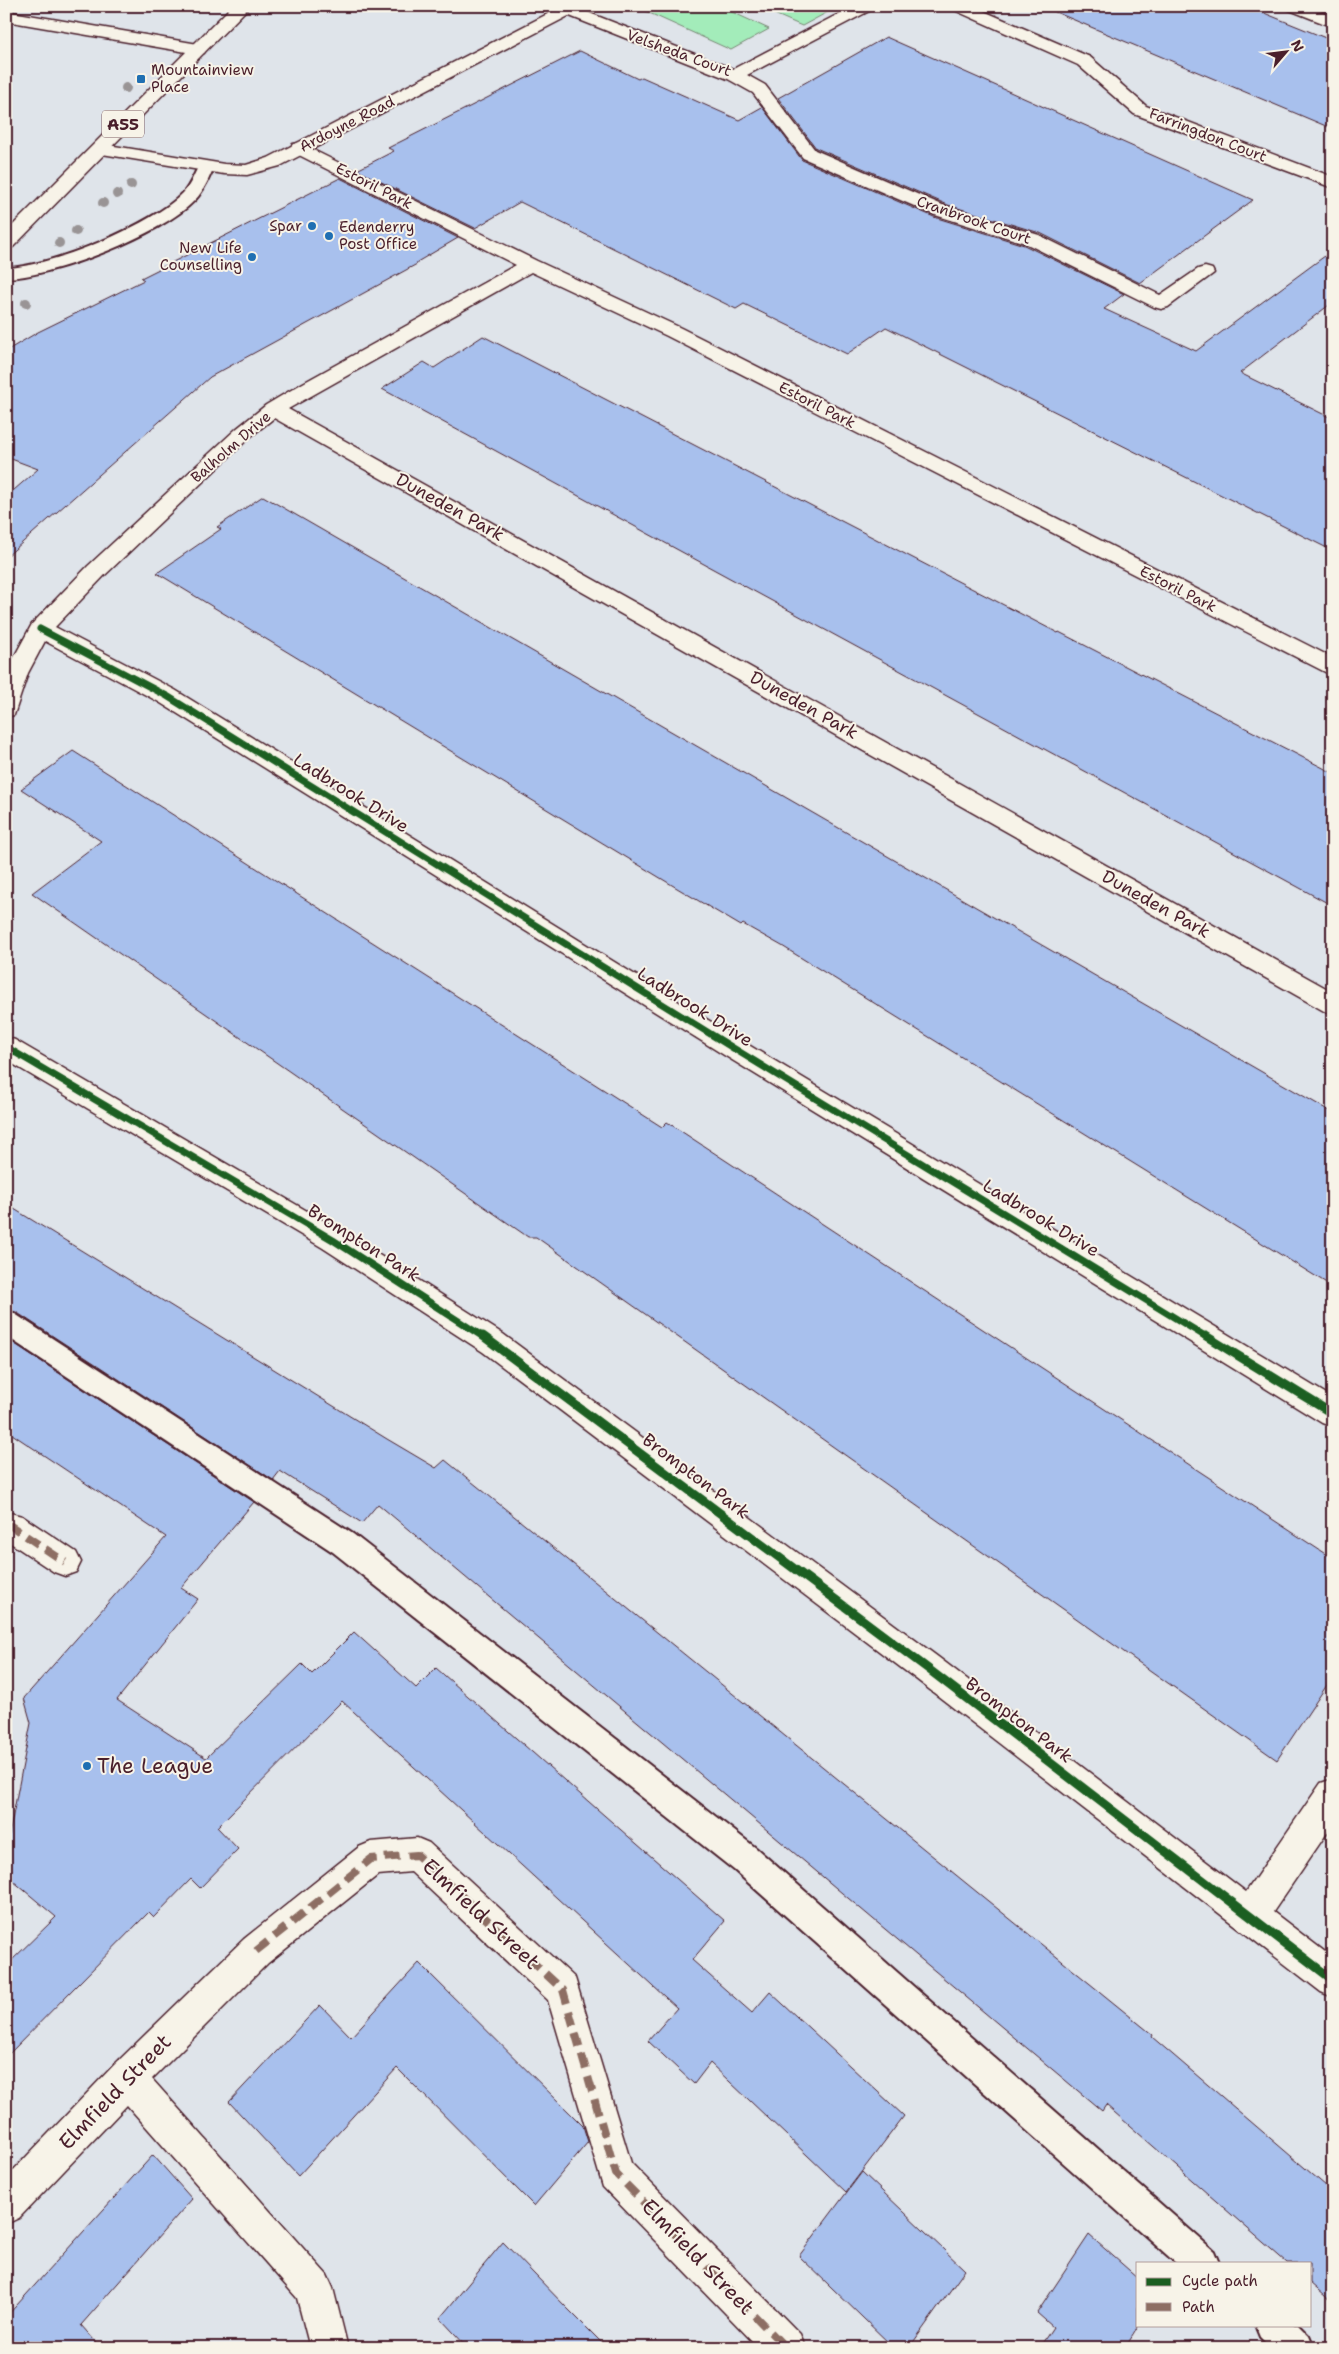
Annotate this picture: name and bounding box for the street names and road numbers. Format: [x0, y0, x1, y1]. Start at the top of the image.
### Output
street label: Velsheda Court [624, 25, 734, 81]
street label: Ardoyne Road [296, 91, 398, 157]
street label: Farringdon Court [1146, 103, 1270, 167]
road number: A55 [102, 110, 144, 138]
street label: Estoril Park [332, 158, 416, 214]
street label: Cranbrook Court [914, 191, 1034, 249]
street label: Estoril Park [775, 377, 859, 433]
street label: Balholm Drive [187, 407, 275, 487]
street label: Duneden Park [392, 467, 508, 547]
street label: Estoril Park [1136, 561, 1220, 617]
street label: Duneden Park [746, 665, 862, 745]
street label: Ladbrook Drive [288, 748, 414, 838]
street label: Duneden Park [1098, 864, 1214, 944]
street label: Ladbrook Drive [632, 962, 758, 1052]
street label: Ladbrook Drive [978, 1174, 1104, 1262]
street label: Brompton Park [303, 1199, 425, 1287]
street label: Brompton Park [637, 1428, 755, 1524]
street label: Brompton Park [960, 1672, 1078, 1768]
street label: Elmfield Street [416, 1852, 546, 1976]
street label: Elmfield Street [53, 2028, 177, 2156]
street label: Elmfield Street [636, 2193, 760, 2321]

